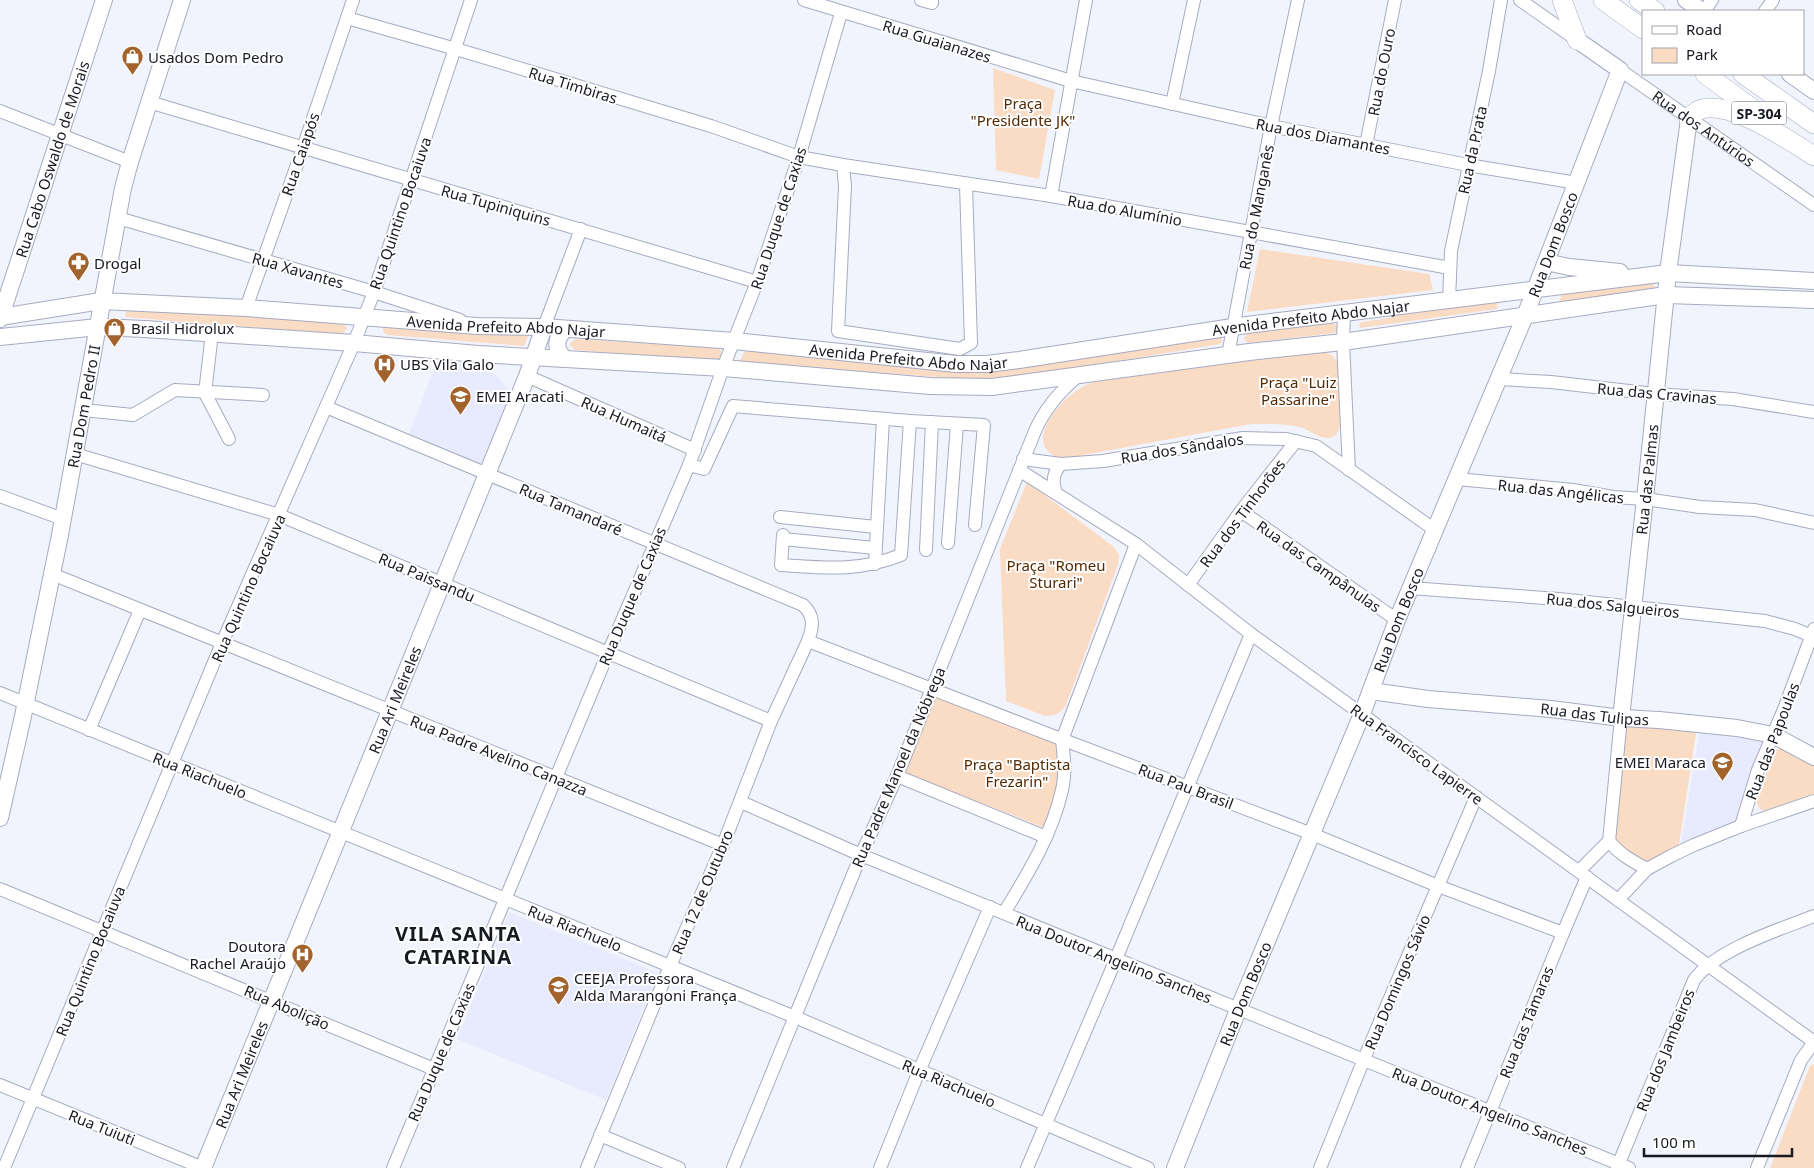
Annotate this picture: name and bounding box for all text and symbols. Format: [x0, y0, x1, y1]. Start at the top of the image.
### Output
legend [1642, 10, 1804, 75]
street label: Rua Guaianazes [880, 15, 994, 67]
text: Road [1686, 19, 1722, 39]
street label: Rua do Ouro [1363, 26, 1399, 118]
text: Park [1686, 44, 1718, 64]
shop icon: Usados Dom Pedro [120, 45, 144, 76]
place label: Usados Dom Pedro [148, 47, 284, 67]
street label: Rua Cabo Oswaldo de Morais [11, 58, 94, 260]
street label: Rua Timbiras [526, 62, 620, 108]
street label: Rua dos Antúrios [1649, 86, 1759, 171]
park label: Praça "Presidente JK" [971, 93, 1075, 130]
road number: SP-304 [1732, 102, 1786, 125]
street label: Rua da Prata [1453, 104, 1491, 196]
street label: Rua Caiapós [276, 110, 324, 198]
street label: Rua dos Diamantes [1254, 113, 1392, 159]
street label: Rua Quintino Bocaiuva [364, 134, 436, 292]
street label: Rua do Manganês [1234, 143, 1278, 271]
street label: Rua Duque de Caxias [745, 144, 811, 292]
street label: Rua Tupiniquins [439, 180, 553, 230]
street label: Rua Dom Bosco [1523, 189, 1582, 300]
street label: Rua do Alumínio [1066, 190, 1184, 230]
street label: Rua Xavantes [250, 247, 346, 293]
pharmacy icon: Drogal [66, 251, 90, 282]
place label: Drogal [94, 253, 141, 273]
street label: Avenida Prefeito Abdo Najar [1211, 295, 1411, 340]
street label: Avenida Prefeito Abdo Najar [406, 311, 606, 341]
shop icon: Brasil Hidrolux [103, 316, 127, 347]
place label: Brasil Hidrolux [131, 318, 234, 338]
street label: Avenida Prefeito Abdo Najar [808, 339, 1009, 374]
street label: Rua Dom Pedro II [62, 343, 104, 470]
hospital icon: UBS Vila Galo [372, 352, 396, 383]
place label: UBS Vila Galo [400, 354, 494, 374]
park label: Praça "Luiz Passarine" [1259, 372, 1337, 409]
street label: Rua das Cravinas [1596, 378, 1718, 408]
school or university icon: EMEI Aracati [448, 384, 472, 415]
place label: EMEI Aracati [476, 386, 564, 406]
street label: Rua Humaitá [578, 391, 670, 447]
street label: Rua das Palmas [1631, 423, 1663, 536]
street label: Rua dos Sândalos [1119, 428, 1245, 468]
street label: Rua dos Tinhorões [1195, 455, 1289, 571]
street label: Rua das Angélicas [1497, 474, 1625, 508]
street label: Rua Tamandaré [516, 478, 626, 540]
street label: Rua Quintino Bocaiuva [206, 511, 290, 665]
street label: Rua das Campânulas [1253, 516, 1385, 616]
street label: Rua Duque de Caxias [594, 524, 670, 668]
street label: Rua Paissandu [376, 548, 478, 606]
park label: Praça "Romeu Sturari" [1006, 555, 1106, 592]
street label: Rua Dom Bosco [1368, 564, 1428, 675]
street label: Rua dos Salgueiros [1545, 588, 1681, 622]
street label: Rua Ari Meireles [364, 643, 426, 756]
street label: Rua Padre Manoel da Nóbrega [847, 664, 949, 870]
street label: Rua das Papoulas [1740, 679, 1804, 803]
street label: Rua das Tulipas [1540, 698, 1650, 729]
street label: Rua Francisco Lapierre [1347, 699, 1487, 809]
street label: Rua Padre Avelino Canazza [407, 710, 591, 800]
street label: Rua Riachuelo [150, 747, 250, 803]
school or university icon: EMEI Maraca [1710, 750, 1734, 781]
place label: EMEI Maraca [1615, 752, 1706, 772]
park label: Praça "Baptista Frezarin" [964, 754, 1070, 791]
street label: Rua Pau Brasil [1135, 759, 1237, 813]
street label: Rua 12 de Outubro [667, 827, 737, 957]
street label: Rua Quintino Bocaiuva [51, 883, 129, 1039]
street label: Rua Riachuelo [525, 900, 625, 956]
street label: Rua Doutor Angelino Sanches [1013, 911, 1215, 1007]
street label: Rua Domingos Sávio [1360, 911, 1434, 1053]
district label: VILA SANTA CATARINA [395, 920, 521, 970]
place label: Doutora Rachel Araújo [189, 936, 286, 973]
street label: Rua Dom Bosco [1215, 938, 1276, 1049]
hospital icon: Doutora Rachel Araújo [290, 943, 314, 974]
street label: Rua das Tâmaras [1494, 963, 1558, 1081]
place label: CEEJA Professora Alda Marangoni França [574, 968, 737, 1005]
school or university icon: CEEJA Professora Alda Marangoni França [546, 975, 570, 1006]
street label: Rua Abolição [241, 980, 333, 1034]
street label: Rua Duque de Caxias [403, 980, 479, 1124]
street label: Rua dos Jambeiros [1631, 986, 1699, 1114]
street label: Rua Ari Meireles [210, 1018, 272, 1131]
street label: Rua Riachuelo [899, 1054, 999, 1112]
street label: Rua Doutor Angelino Sanches [1389, 1063, 1591, 1159]
street label: Rua Tuiuti [66, 1105, 138, 1149]
scale bar [1644, 1126, 1792, 1158]
text: 100 m [1652, 1132, 1696, 1152]

